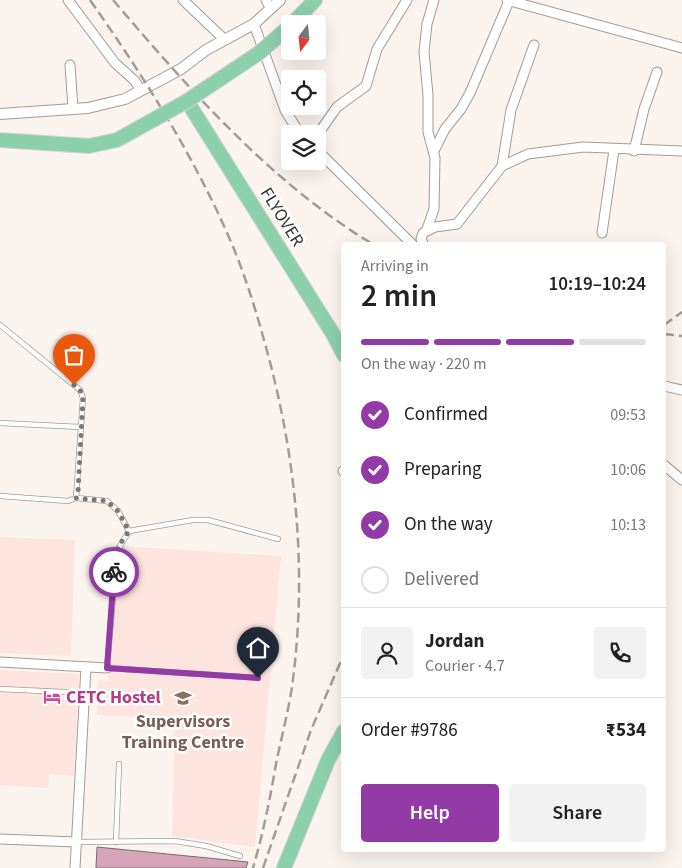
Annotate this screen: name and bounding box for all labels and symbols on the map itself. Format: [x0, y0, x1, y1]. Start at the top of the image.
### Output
north arrow [281, 15, 326, 60]
street label: FLYOVER [254, 183, 310, 251]
pin [53, 334, 95, 385]
courier [89, 547, 139, 597]
pin [237, 627, 279, 678]
place label: CETC Hostel [66, 685, 161, 710]
hotel icon: CETC Hostel [42, 687, 62, 707]
school or university icon: Supervisors Training Centre [173, 688, 193, 708]
place label: Supervisors Training Centre [122, 709, 244, 755]

